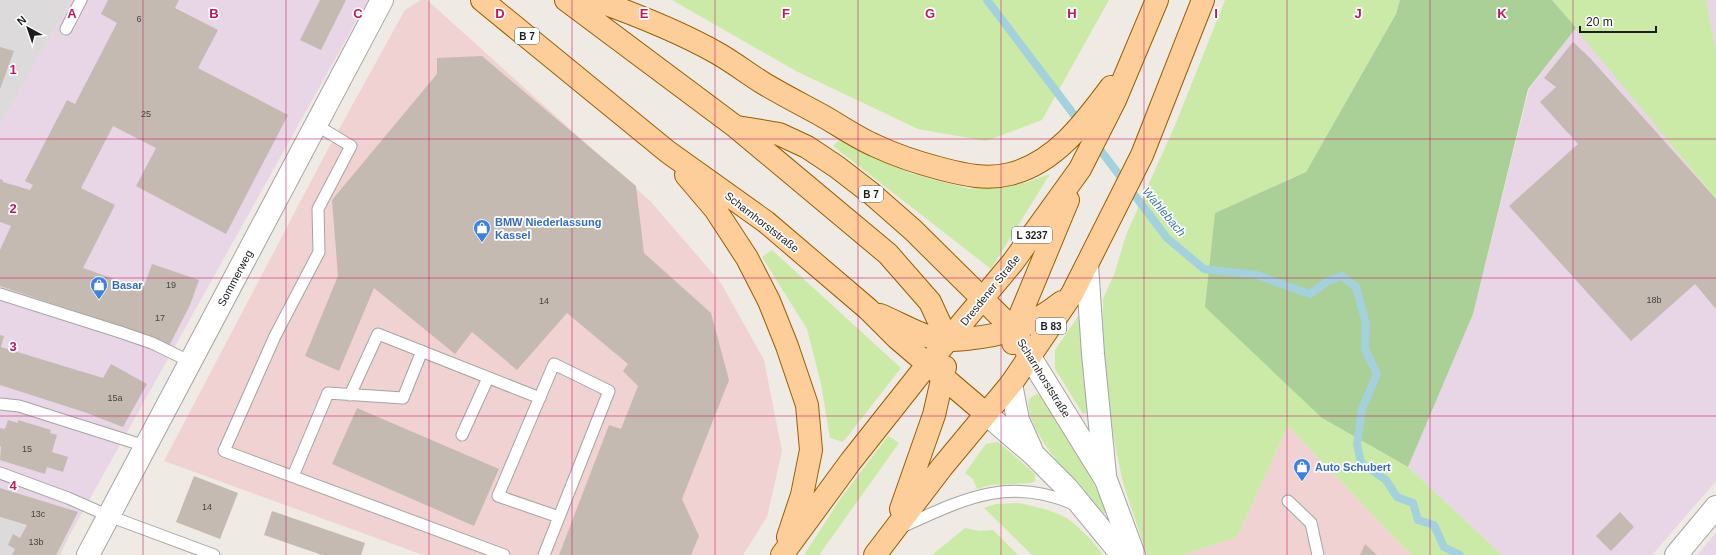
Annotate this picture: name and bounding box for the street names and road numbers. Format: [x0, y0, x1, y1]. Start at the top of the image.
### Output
road number: B 7 [515, 28, 539, 44]
road number: B 7 [859, 186, 883, 202]
street label: Scharnhorststraße [723, 189, 801, 255]
road number: L 3237 [1012, 227, 1052, 243]
street label: Sommerweg [215, 248, 255, 308]
street label: Dresdener Straße [958, 252, 1022, 328]
road number: B 83 [1036, 318, 1066, 334]
street label: Scharnhorststraße [1015, 336, 1073, 420]

